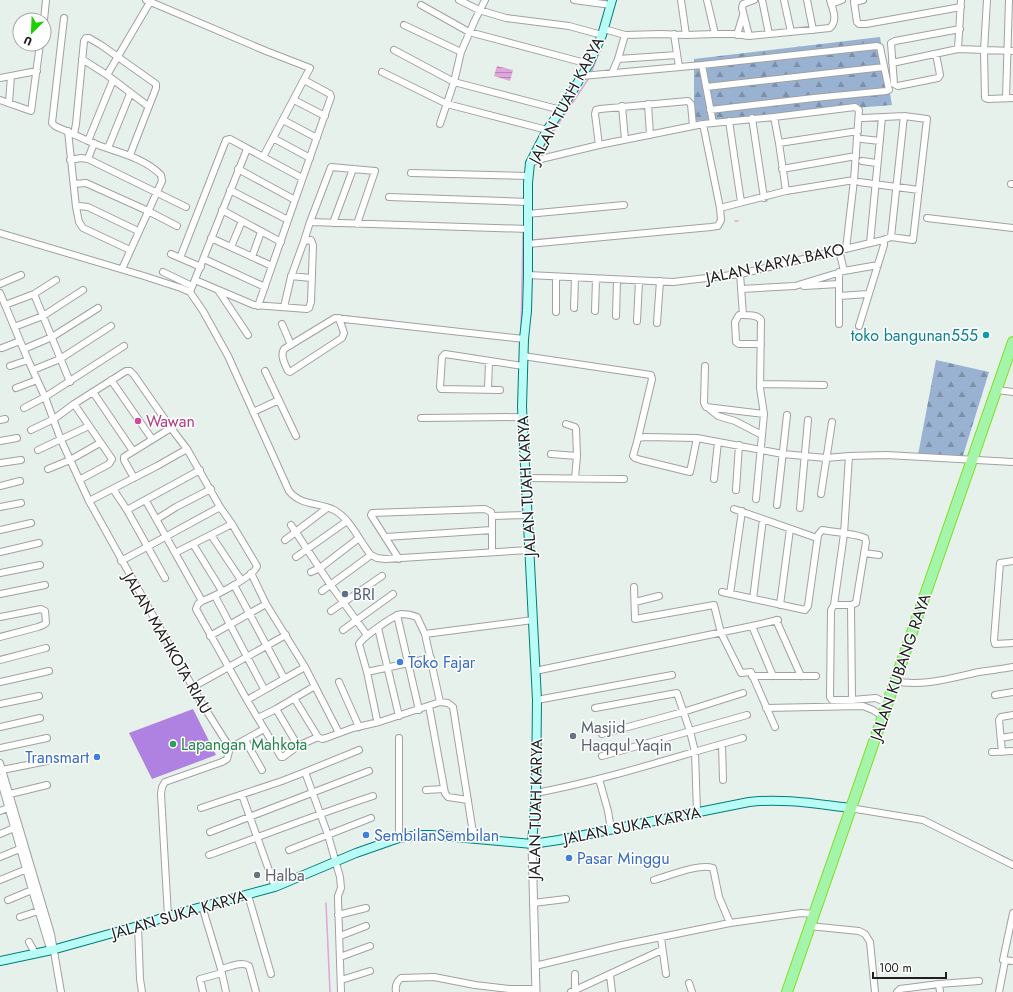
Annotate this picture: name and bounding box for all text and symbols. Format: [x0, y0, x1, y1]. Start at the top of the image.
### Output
north arrow [12, 12, 52, 52]
text: U [21, 32, 35, 50]
street label: JALAN TUAH KARYA [522, 32, 610, 169]
street label: JALAN KARYA BAKO [702, 238, 847, 290]
place label: toko bangunan555 [851, 324, 978, 347]
marker: toko bangunan555 [981, 330, 991, 340]
place label: Wawan [146, 410, 195, 433]
street label: JALAN TUAH KARYA [511, 415, 542, 559]
marker: Wawan [133, 416, 143, 426]
street label: JALAN MAHKOTA RIAU [117, 567, 217, 718]
place label: BRI [353, 583, 375, 606]
marker: BRI [340, 589, 350, 599]
street label: JALAN KUBANG RAYA [864, 590, 937, 746]
place label: Toko Fajar [408, 651, 476, 674]
marker: Toko Fajar [395, 657, 405, 667]
place label: Masjid Haqqul Yaqin [581, 716, 672, 757]
marker: Masjid Haqqul Yaqin [568, 731, 578, 741]
place label: Lapangan Mahkota [181, 733, 307, 756]
street label: JALAN TUAH KARYA [523, 738, 548, 881]
marker: Lapangan Mahkota [168, 739, 178, 749]
place label: Transmart [25, 746, 89, 769]
marker: Transmart [92, 752, 102, 762]
street label: JALAN SUKA KARYA [559, 801, 703, 850]
place label: SembilanSembilan [374, 824, 499, 847]
marker: SembilanSembilan [361, 830, 371, 840]
place label: Pasar Minggu [577, 847, 670, 870]
marker: Pasar Minggu [564, 853, 574, 863]
place label: Halba [265, 864, 305, 887]
marker: Halba [252, 870, 262, 880]
street label: JALAN SUKA KARYA [107, 884, 250, 945]
scale bar [873, 954, 946, 980]
text: 100 m [879, 959, 912, 977]

